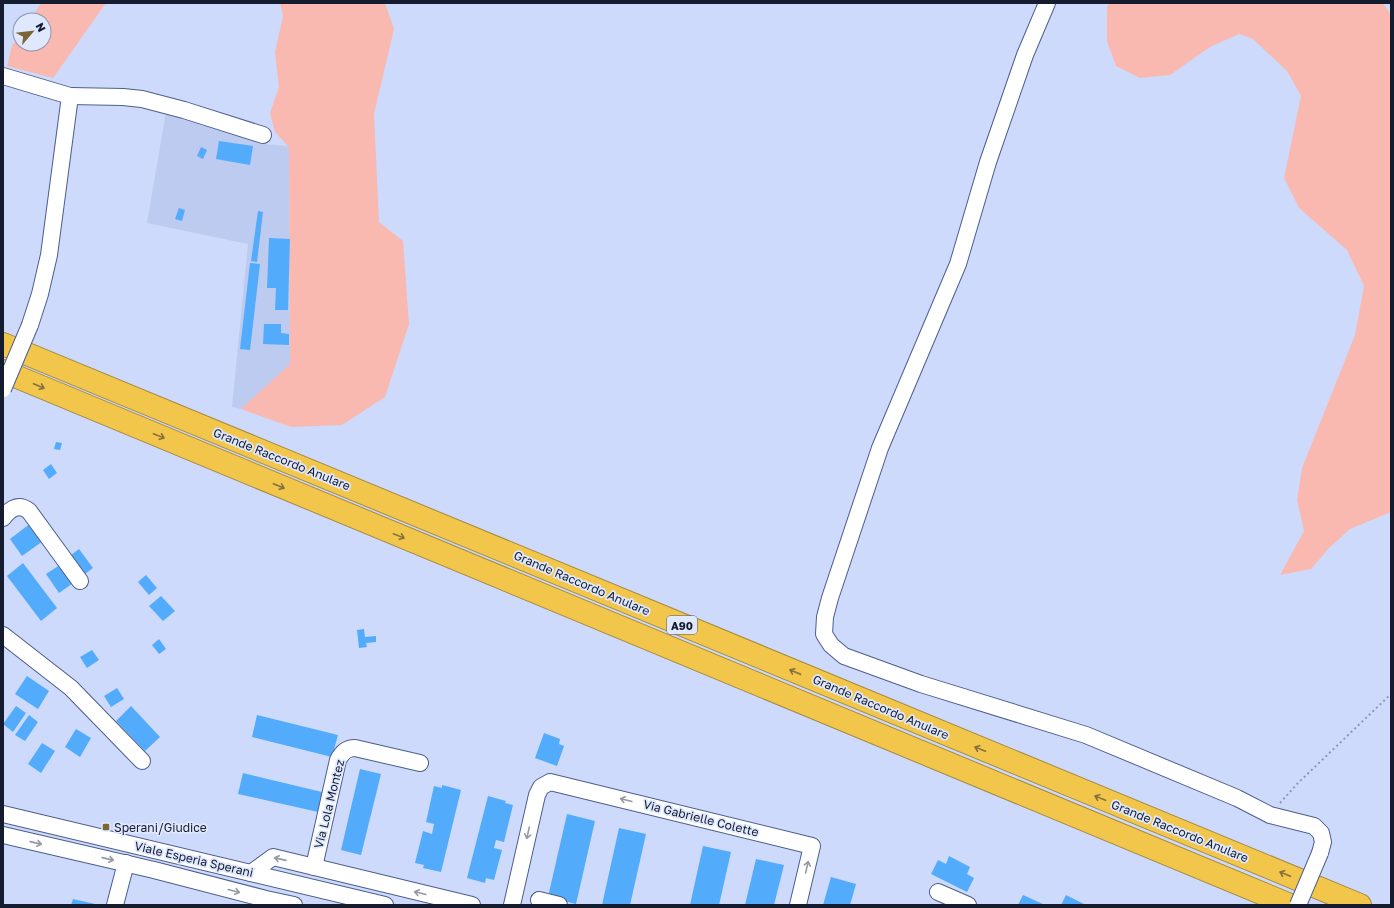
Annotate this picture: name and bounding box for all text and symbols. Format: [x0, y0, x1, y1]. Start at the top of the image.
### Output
north arrow [12, 12, 52, 52]
text: N [34, 20, 49, 34]
one-way arrow [33, 383, 45, 391]
street label: Grande Raccordo Anulare [211, 425, 353, 493]
one-way arrow [152, 433, 164, 441]
one-way arrow [273, 483, 285, 490]
one-way arrow [393, 533, 405, 540]
street label: Grande Raccordo Anulare [512, 547, 652, 619]
road number: A90 [667, 616, 697, 634]
one-way arrow [790, 668, 802, 675]
street label: Grande Raccordo Anulare [811, 671, 951, 743]
one-way arrow [974, 744, 986, 752]
street label: Via Lola Montez [311, 758, 347, 850]
one-way arrow [1095, 794, 1107, 802]
one-way arrow [620, 796, 633, 803]
street label: Via Gabrielle Colette [642, 796, 760, 840]
street label: Grande Raccordo Anulare [1109, 797, 1251, 865]
place label: Sperani/Giudice [114, 820, 207, 835]
marker: Sperani/Giudice [101, 822, 111, 832]
one-way arrow [524, 826, 532, 839]
street label: Viale Esperia Sperani [133, 838, 255, 880]
one-way arrow [30, 839, 43, 847]
one-way arrow [274, 854, 287, 862]
one-way arrow [101, 856, 114, 864]
one-way arrow [804, 861, 812, 874]
one-way arrow [1279, 870, 1291, 878]
one-way arrow [227, 888, 240, 895]
one-way arrow [414, 888, 427, 896]

